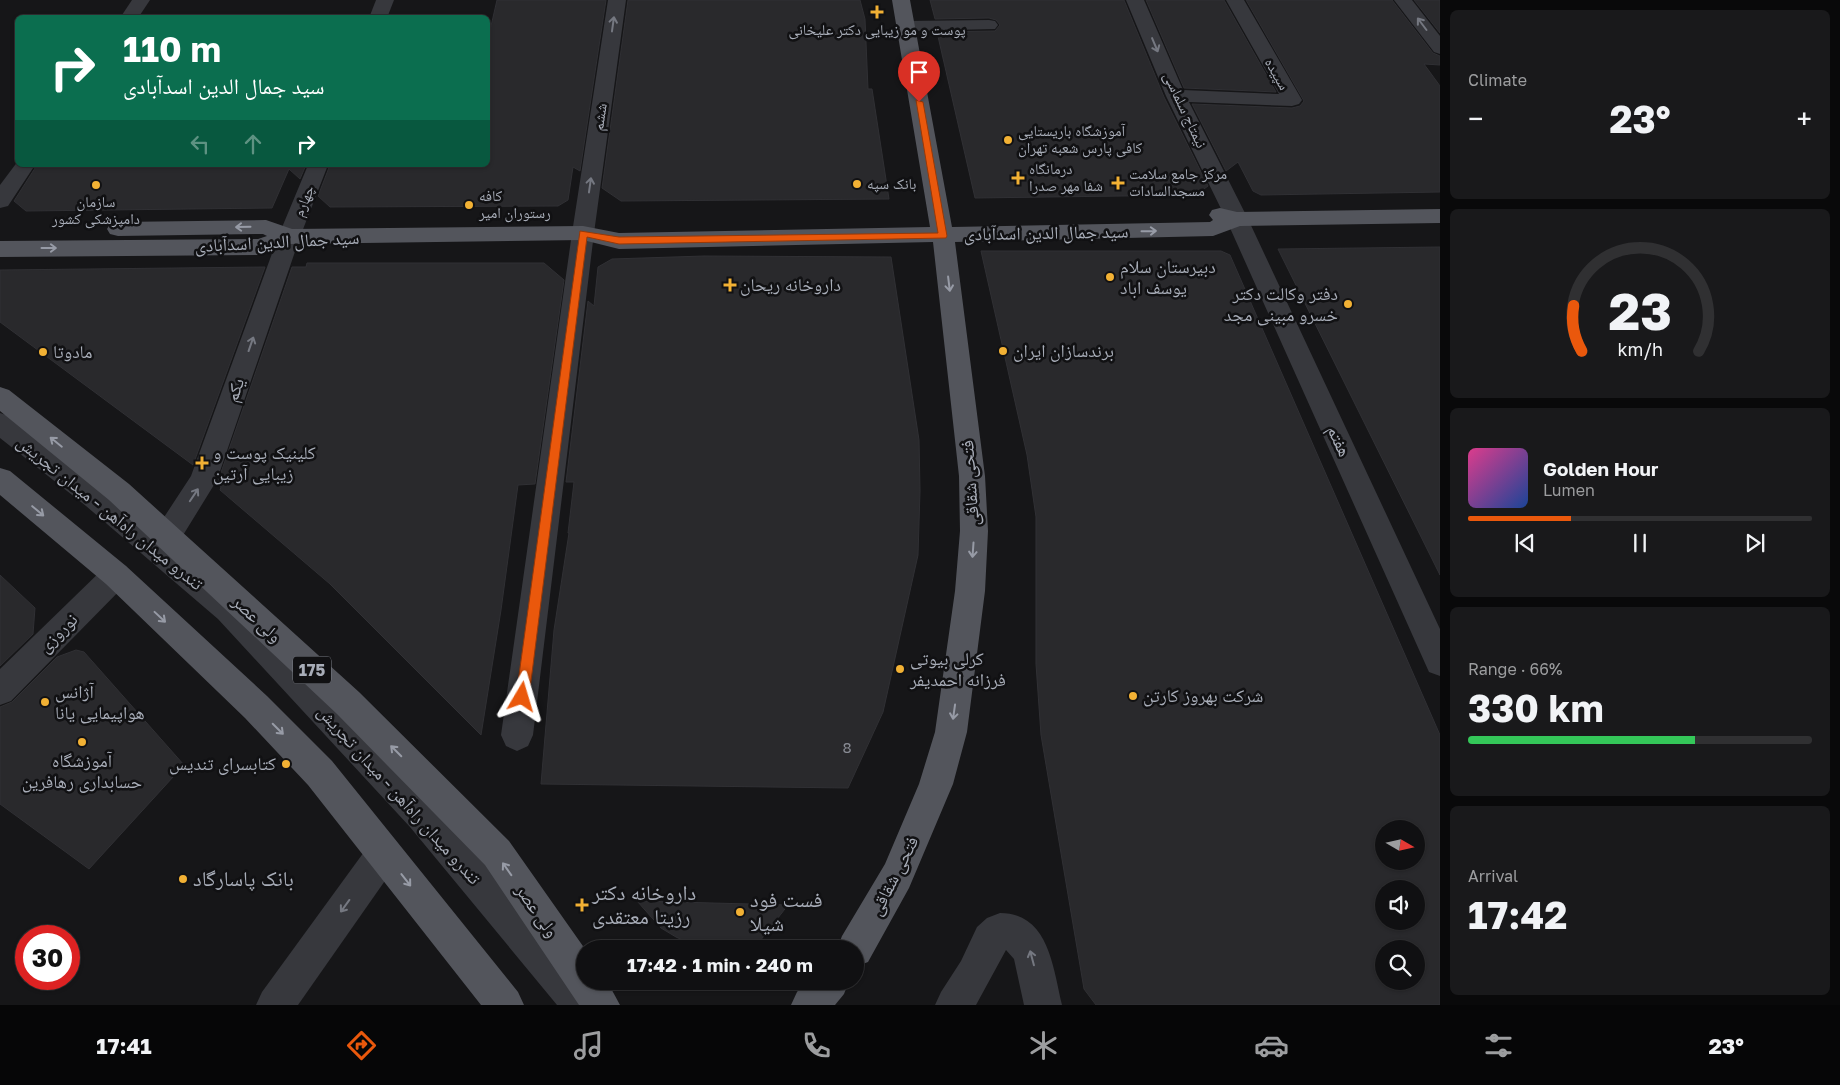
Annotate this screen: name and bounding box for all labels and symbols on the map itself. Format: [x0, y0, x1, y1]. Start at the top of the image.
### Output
marker: پوست و مو زیبایی دکتر علیخانی [870, 5, 884, 19]
one-way arrow [609, 16, 619, 32]
one-way arrow [1416, 18, 1427, 31]
place label: پوست و مو زیبایی دکتر علیخانی [788, 20, 966, 40]
one-way arrow [1150, 37, 1160, 52]
pin [898, 51, 940, 102]
street label: سپیده [1261, 54, 1294, 93]
street label: نیمتاج سلماسی [1159, 69, 1211, 151]
street label: ششم [588, 102, 612, 132]
place label: آموزشگاه باریستایی کافی پارس شعبه تهران [1018, 121, 1142, 158]
marker: آموزشگاه باریستایی کافی پارس شعبه تهران [1002, 134, 1014, 146]
place label: درمانگاه شفا مهر صدرا [1029, 159, 1103, 195]
place label: مرکز جامع سلامت مسجدالسادات [1129, 164, 1227, 199]
marker: درمانگاه شفا مهر صدرا [1011, 171, 1025, 185]
place label: بانک سپه [867, 174, 917, 193]
marker: مرکز جامع سلامت مسجدالسادات [1111, 176, 1125, 190]
one-way arrow [585, 177, 595, 193]
marker: بانک سپه [851, 178, 863, 190]
marker: سازمان دامپزشکی کشور [90, 179, 102, 191]
street label: چهارم [289, 182, 319, 220]
place label: کافه رستوران امیر [478, 186, 551, 223]
place label: سازمان دامپزشکی کشور [51, 192, 140, 229]
marker: کافه رستوران امیر [463, 199, 475, 211]
street label: سید جمال الدین اسدآبادی [963, 220, 1129, 245]
one-way arrow [235, 222, 251, 232]
street label: سید جمال الدین اسدآبادی [194, 226, 360, 257]
one-way arrow [1140, 226, 1157, 236]
one-way arrow [40, 243, 56, 253]
place label: دبیرستان سلام یوسف اباد [1120, 255, 1216, 299]
marker: دبیرستان سلام یوسف اباد [1104, 271, 1116, 283]
place label: داروخانه ریحان [740, 273, 841, 296]
one-way arrow [944, 276, 954, 292]
marker: داروخانه ریحان [724, 279, 736, 291]
place label: دفتر وکالت دکتر خسرو مبینی مجد [1224, 282, 1338, 326]
marker: دفتر وکالت دکتر خسرو مبینی مجد [1342, 298, 1354, 310]
one-way arrow [247, 336, 256, 352]
place label: برندسازان ایران [1013, 339, 1114, 362]
place label: مادوتا [53, 340, 92, 362]
marker: برندسازان ایران [997, 345, 1009, 357]
marker: مادوتا [37, 346, 49, 358]
street label: یکم [220, 375, 250, 405]
street label: هفتم [1321, 421, 1357, 461]
street label: تندرو میدان راه‌آهن - میدان تجریش [12, 430, 208, 595]
one-way arrow [49, 436, 62, 447]
street label: فتحی شقاقی [955, 439, 984, 527]
place label: کلینیک پوست و زیبایی آرتین [213, 441, 316, 485]
marker: کلینیک پوست و زیبایی آرتین [195, 456, 209, 470]
one-way arrow [189, 489, 199, 503]
one-way arrow [31, 505, 44, 516]
one-way arrow [968, 542, 977, 558]
street label: ولی عصر [227, 589, 287, 647]
street label: نوروزی [33, 608, 82, 657]
one-way arrow [154, 611, 166, 623]
place label: کرلی بیوتی فرزانه احمدیفر [909, 647, 1006, 690]
road number: 175 [293, 656, 331, 684]
marker: کرلی بیوتی فرزانه احمدیفر [894, 663, 906, 675]
position arrow [495, 670, 547, 722]
place label: آژانس هواپیمایی یانا [55, 680, 145, 724]
place label: شرکت بهروز کارتن [1143, 684, 1263, 707]
marker: شرکت بهروز کارتن [1127, 690, 1139, 702]
marker: آژانس هواپیمایی یانا [39, 696, 51, 708]
street label: تندرو میدان راه‌آهن - میدان تجریش [313, 700, 486, 889]
one-way arrow [948, 703, 958, 719]
one-way arrow [272, 723, 284, 735]
marker: آموزشگاه حسابداری رهافرین [76, 736, 88, 748]
house number: 8 [842, 738, 852, 756]
one-way arrow [390, 745, 402, 757]
place label: آموزشگاه حسابداری رهافرین [22, 749, 142, 793]
place label: کتابسرای تندیس [169, 752, 277, 775]
marker: کتابسرای تندیس [280, 758, 292, 770]
north arrow [1375, 820, 1425, 870]
street label: فتحی شقاقی [864, 832, 923, 919]
one-way arrow [502, 862, 512, 876]
place label: بانک پاسارگاد [193, 865, 294, 891]
marker: بانک پاسارگاد [177, 873, 189, 885]
one-way arrow [400, 873, 411, 886]
street label: ولی عصر [510, 879, 564, 942]
place label: داروخانه دکتر رزیتا معتقدی [591, 879, 696, 929]
place label: فست فود شیلا [750, 886, 823, 936]
one-way arrow [340, 899, 351, 912]
marker: داروخانه دکتر رزیتا معتقدی [576, 899, 588, 911]
marker: فست فود شیلا [734, 906, 746, 918]
speed limit sign: 30 [15, 925, 80, 990]
one-way arrow [1027, 950, 1036, 966]

